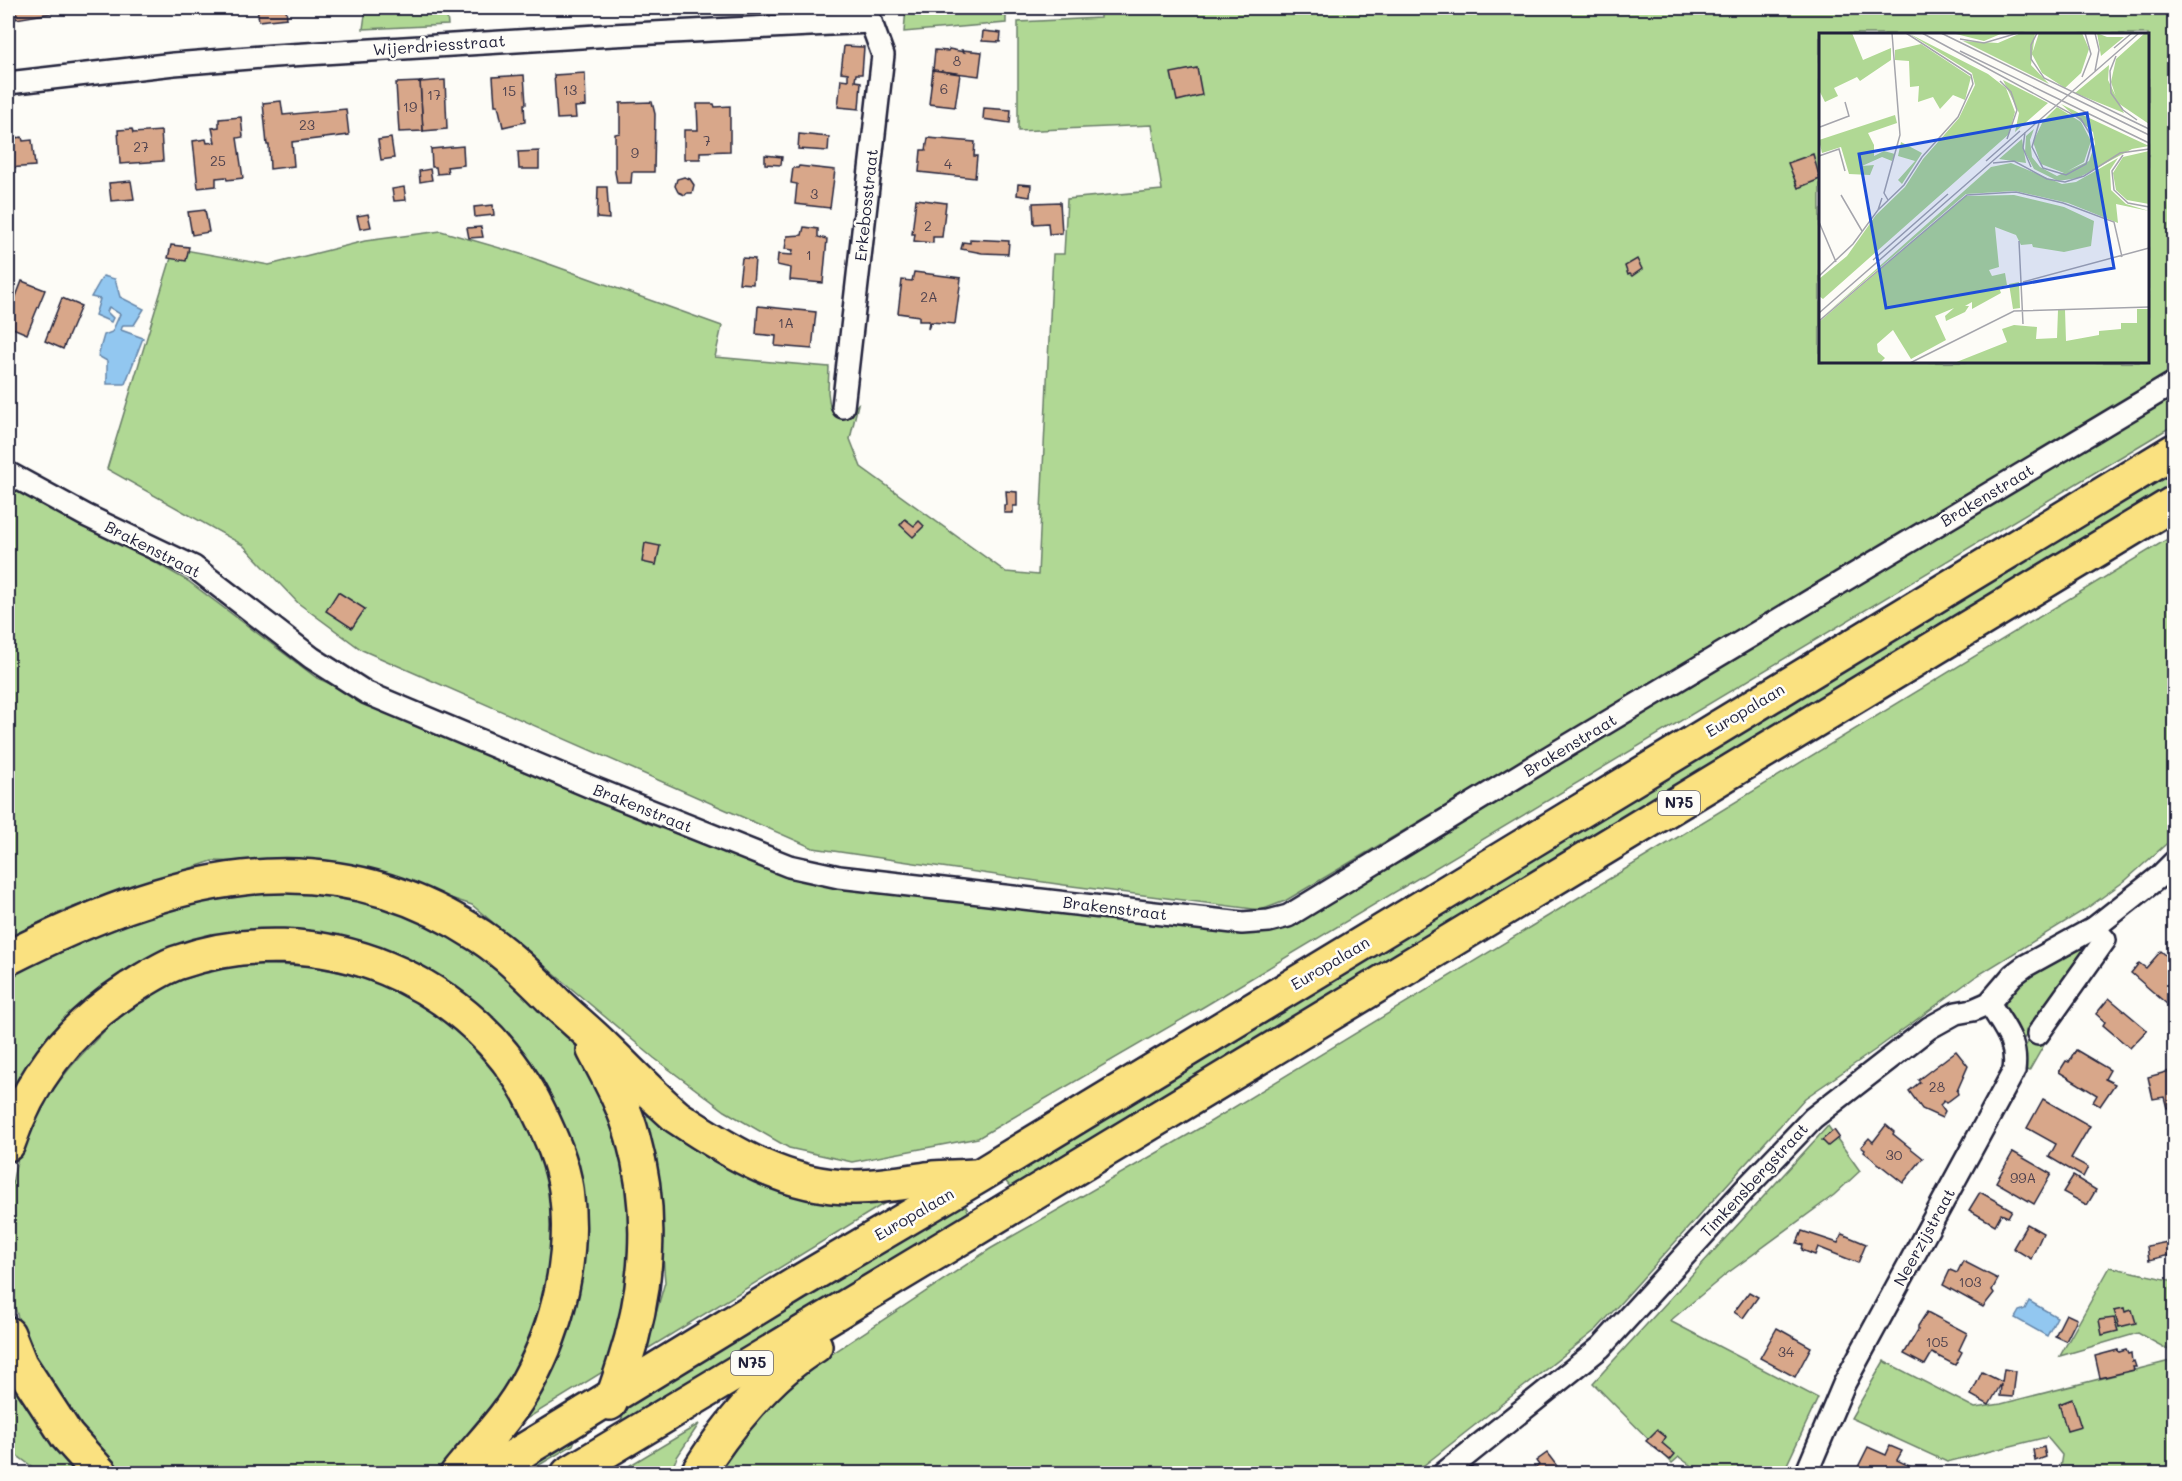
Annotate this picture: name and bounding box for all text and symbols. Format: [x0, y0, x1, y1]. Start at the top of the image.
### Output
street label: Wijerdriesstraat [372, 29, 506, 60]
inset map [1819, 33, 2149, 363]
house number: 8 [953, 51, 961, 70]
house number: 6 [940, 79, 948, 98]
house number: 13 [563, 80, 577, 99]
house number: 15 [502, 81, 516, 100]
house number: 17 [427, 85, 441, 104]
house number: 19 [403, 97, 417, 116]
house number: 23 [299, 115, 315, 134]
house number: 7 [703, 131, 711, 150]
house number: 27 [133, 137, 149, 156]
house number: 9 [631, 143, 639, 162]
street label: Erkebosstraat [849, 148, 882, 262]
house number: 25 [210, 151, 226, 170]
house number: 4 [944, 154, 953, 173]
house number: 3 [810, 184, 818, 203]
house number: 2 [924, 216, 932, 235]
house number: 1 [806, 245, 812, 264]
house number: 2A [920, 287, 938, 306]
house number: 1A [778, 313, 794, 332]
street label: Brakenstraat [1936, 459, 2037, 531]
street label: Brakenstraat [102, 515, 205, 582]
street label: Europalaan [1702, 678, 1788, 741]
street label: Brakenstraat [1519, 709, 1620, 781]
street label: Brakenstraat [591, 778, 696, 837]
road number: N75 [1658, 791, 1700, 815]
street label: Brakenstraat [1062, 891, 1168, 924]
street label: Europalaan [1287, 931, 1373, 994]
house number: 28 [1929, 1077, 1945, 1096]
street label: Timkensbergstraat [1695, 1118, 1812, 1241]
house number: 30 [1886, 1145, 1903, 1164]
house number: 99A [2010, 1168, 2036, 1187]
street label: Europalaan [870, 1182, 957, 1245]
street label: Neerzijstraat [1888, 1184, 1959, 1289]
house number: 103 [1958, 1272, 1982, 1291]
house number: 105 [1925, 1332, 1949, 1351]
house number: 34 [1778, 1342, 1795, 1361]
road number: N75 [731, 1351, 773, 1375]

